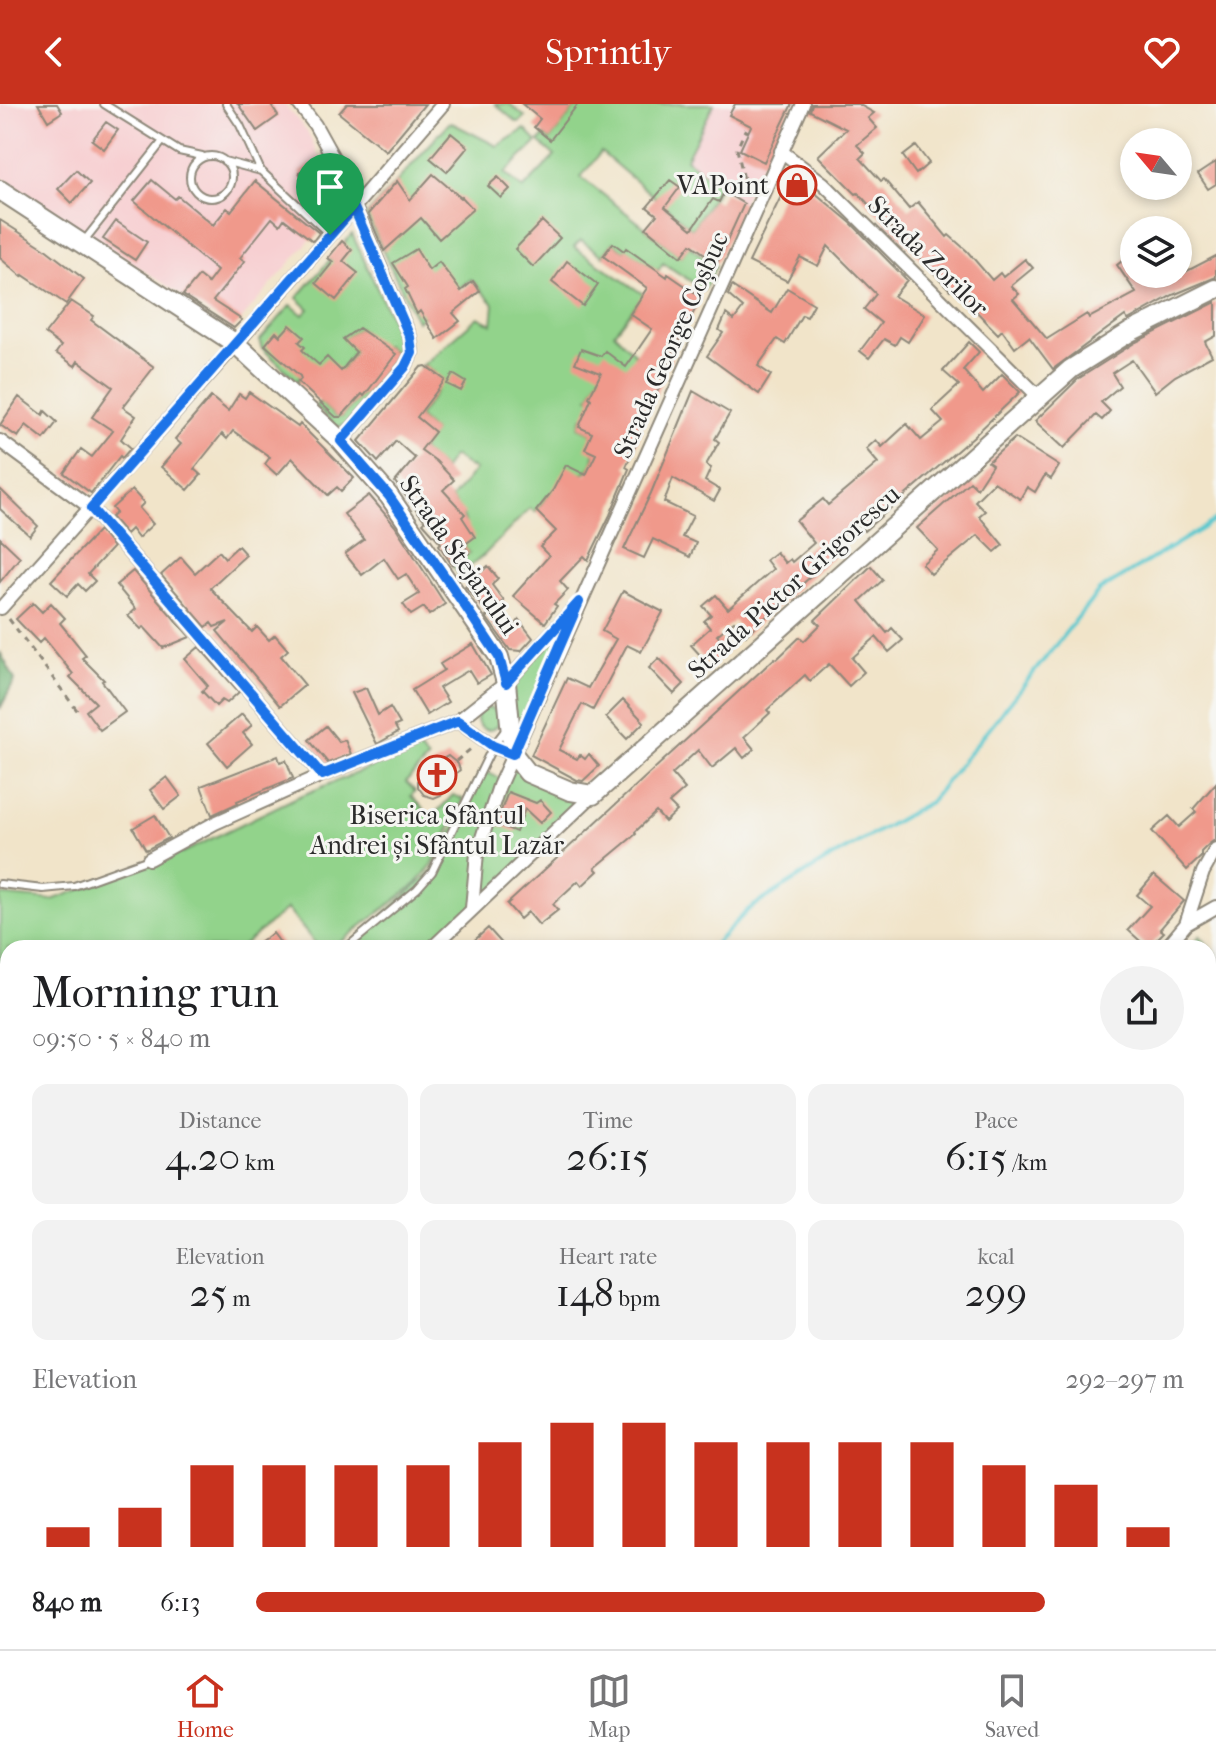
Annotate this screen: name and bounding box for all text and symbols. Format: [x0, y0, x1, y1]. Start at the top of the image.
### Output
icon: back [32, 30, 76, 74]
icon: heart [1140, 30, 1184, 74]
text: Sprintly [545, 31, 671, 73]
north arrow [1120, 128, 1192, 200]
map controls [1120, 128, 1192, 288]
pin [296, 153, 364, 235]
shop icon: VAPoint [776, 164, 818, 206]
icon: arrive [308, 165, 352, 209]
place label: VAPoint [676, 170, 770, 201]
street label: Strada Zorilor [861, 189, 995, 323]
button: layers [1120, 216, 1192, 288]
street label: Strada George Coșbuc [607, 227, 735, 463]
street label: Strada Stejarului [393, 469, 526, 641]
street label: Strada Pictor Grigorescu [682, 478, 907, 685]
church icon: Biserica Sfântul Andrei și Sfântul Lazăr [416, 754, 458, 796]
place label: Biserica Sfântul Andrei și Sfântul Lazăr [309, 800, 564, 861]
button: share [1100, 966, 1184, 1050]
text: Morning run [32, 967, 279, 1018]
text: 09:50 · 5 × 840 m [32, 1023, 210, 1054]
text: Distance [179, 1108, 261, 1134]
text: Time [583, 1108, 633, 1134]
text: Pace [974, 1108, 1018, 1134]
text: 4.20 [165, 1134, 240, 1180]
text: 26:15 [566, 1134, 650, 1180]
text: 6:15 [945, 1134, 1008, 1180]
text: km [240, 1150, 275, 1176]
text: /km [1008, 1150, 1047, 1176]
text: Elevation [176, 1244, 264, 1270]
text: Heart rate [559, 1244, 657, 1270]
text: kcal [977, 1244, 1015, 1270]
text: 25 [190, 1270, 227, 1316]
text: 148 [556, 1270, 614, 1316]
text: 299 [965, 1270, 1027, 1316]
text: m [227, 1286, 250, 1312]
text: bpm [614, 1286, 660, 1312]
text: Elevation [32, 1364, 137, 1395]
text: 292–297 m [1066, 1364, 1184, 1395]
text: 840 m [32, 1587, 102, 1618]
text: 6:13 [160, 1587, 200, 1618]
tab: Home [177, 1669, 234, 1743]
tab: Map [587, 1669, 631, 1743]
tab: Saved [985, 1669, 1039, 1743]

